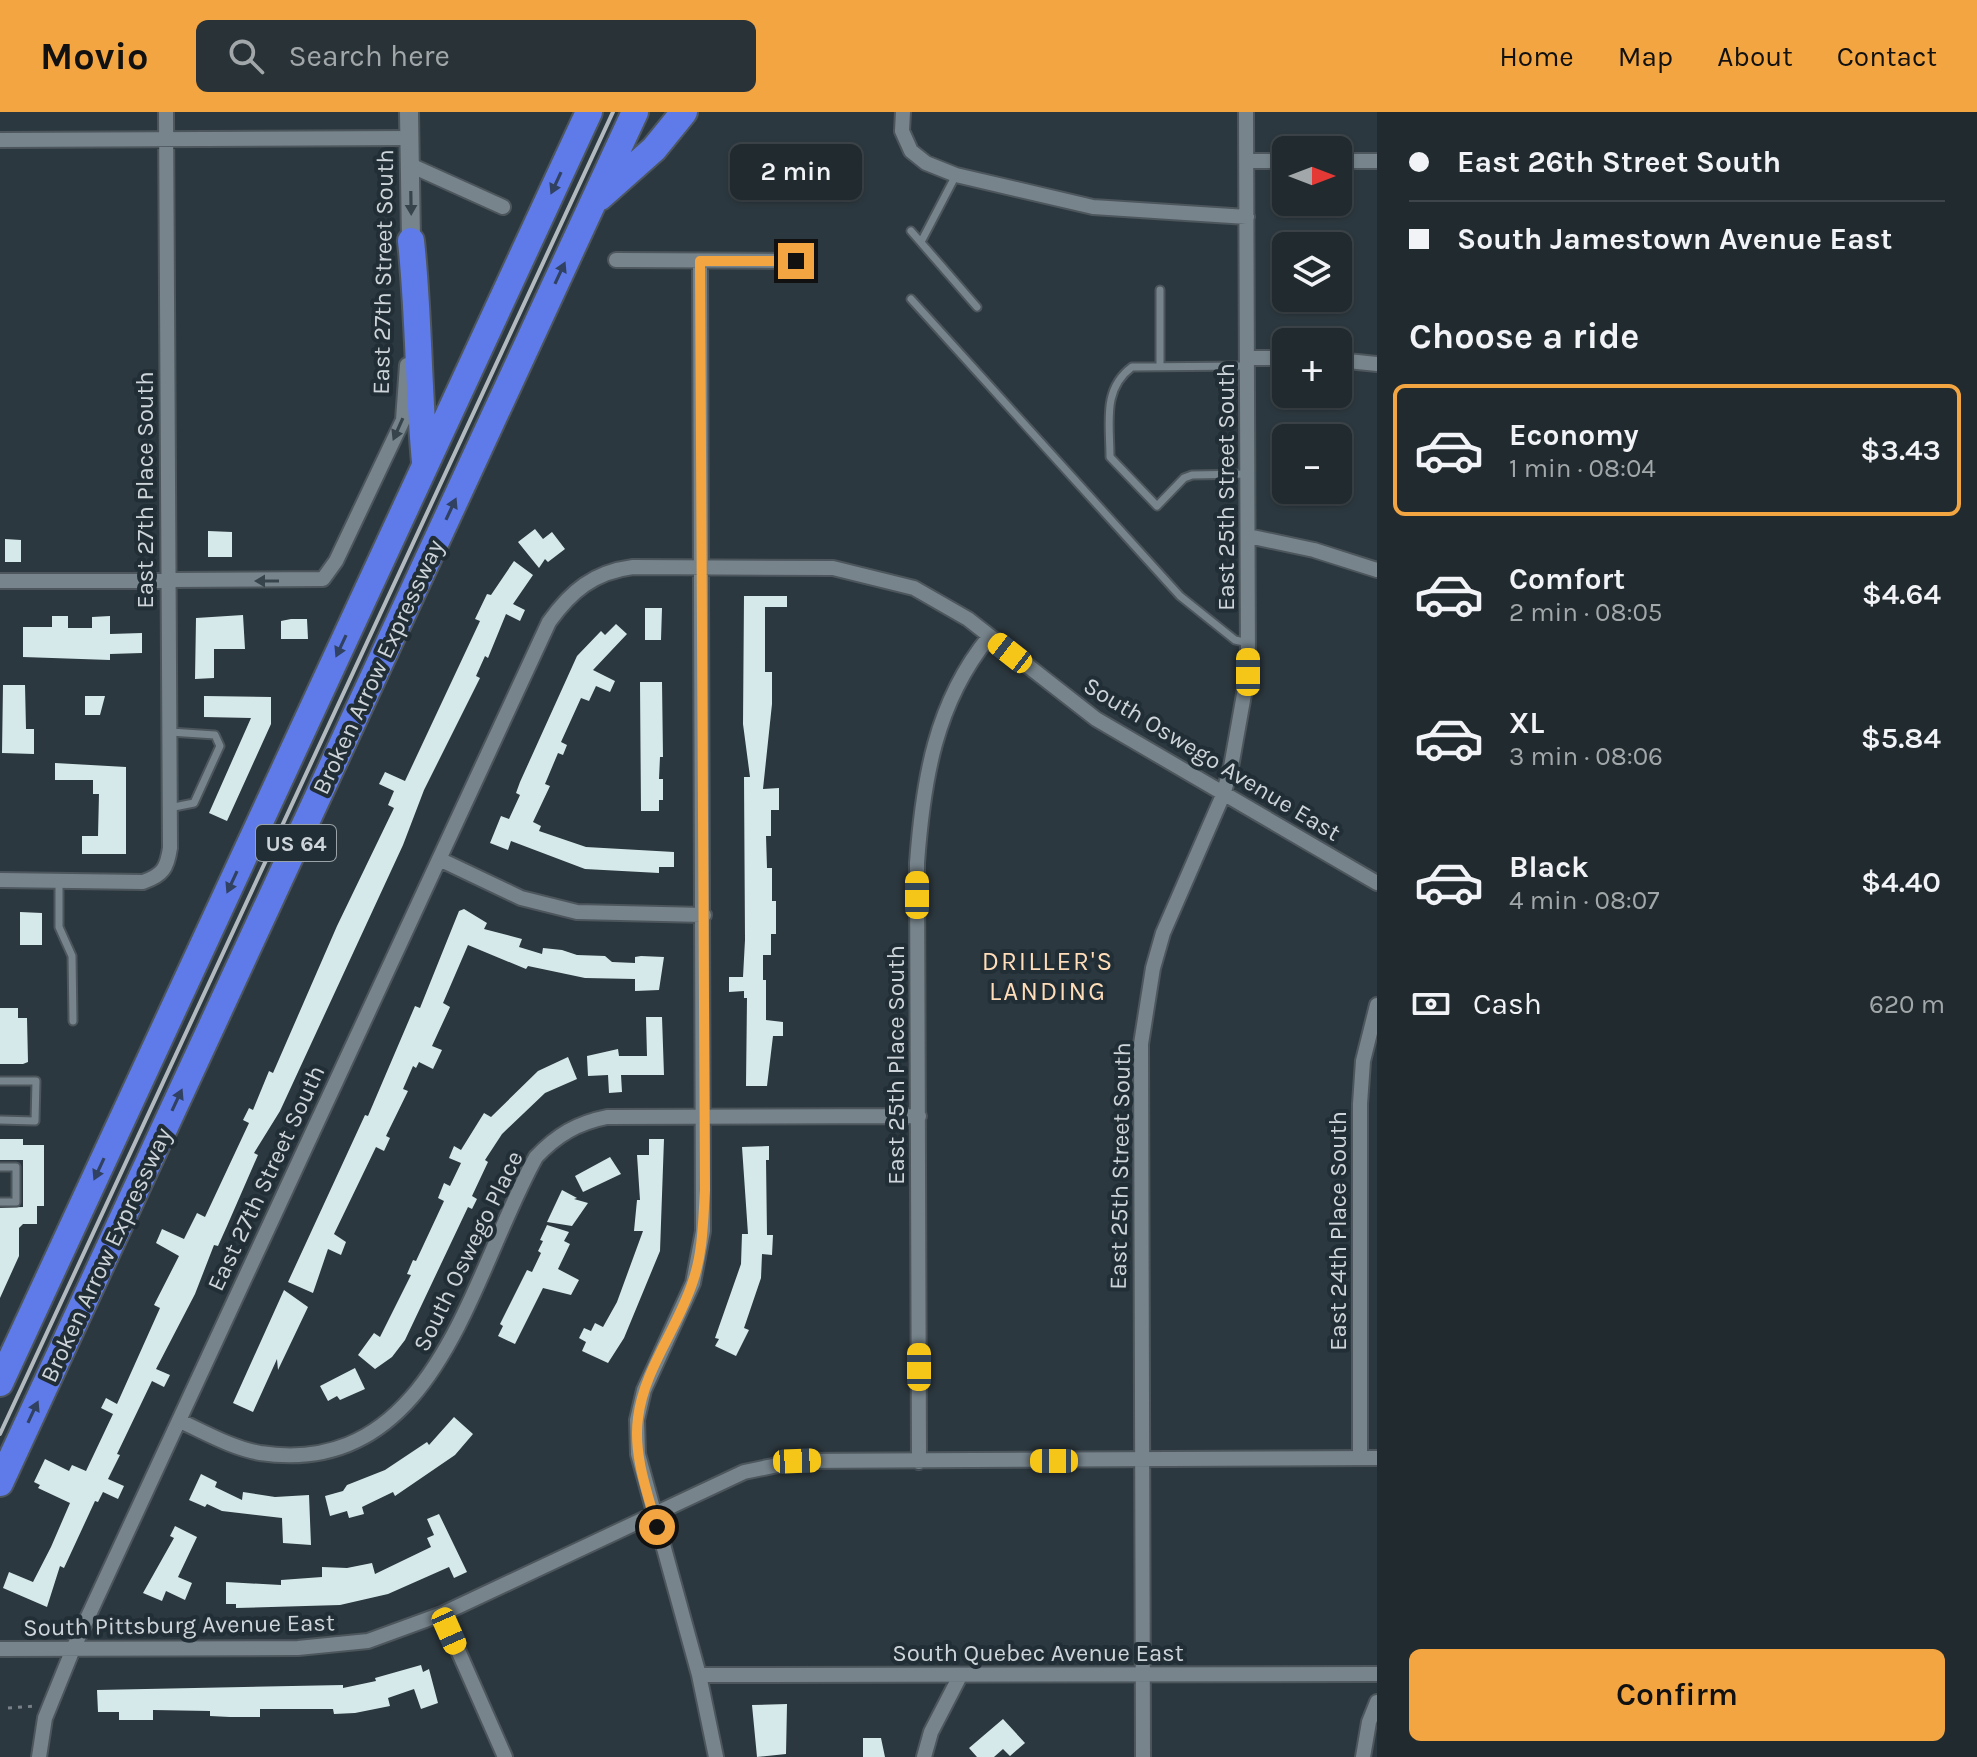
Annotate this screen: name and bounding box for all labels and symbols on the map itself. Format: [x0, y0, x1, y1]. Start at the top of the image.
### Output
north arrow [1272, 136, 1352, 216]
callout: 2 min [730, 145, 862, 201]
street label: East 27th Street South [367, 149, 399, 395]
one-way arrow [549, 171, 563, 195]
one-way arrow [404, 191, 417, 216]
route end [778, 243, 814, 279]
one-way arrow [554, 261, 567, 284]
street label: East 25th Street South [1212, 363, 1240, 611]
street label: East 27th Place South [131, 371, 159, 609]
one-way arrow [391, 418, 404, 441]
one-way arrow [444, 497, 458, 520]
street label: Broken Arrow Expressway [307, 535, 449, 799]
one-way arrow [254, 575, 279, 587]
car [984, 629, 1036, 677]
one-way arrow [334, 634, 348, 658]
car [1236, 648, 1260, 696]
street label: South Oswego Avenue East [1079, 671, 1345, 847]
road number: US 64 [256, 825, 336, 861]
one-way arrow [225, 870, 239, 894]
car [905, 871, 929, 919]
street label: East 25th Place South [882, 945, 910, 1185]
district label: DRILLER'S LANDING [982, 946, 1114, 1007]
street label: East 25th Street South [1104, 1042, 1136, 1290]
street label: East 27th Street South [201, 1061, 331, 1295]
one-way arrow [170, 1088, 184, 1112]
street label: East 24th Place South [1324, 1111, 1352, 1351]
street label: Broken Arrow Expressway [35, 1123, 177, 1387]
street label: South Oswego Place [407, 1146, 529, 1356]
one-way arrow [92, 1157, 106, 1180]
car [907, 1343, 931, 1391]
one-way arrow [26, 1401, 40, 1424]
car [773, 1448, 821, 1474]
car [1030, 1449, 1078, 1473]
route start [639, 1509, 675, 1545]
car [428, 1604, 470, 1658]
street label: South Pittsburg Avenue East [23, 1608, 335, 1642]
street label: South Quebec Avenue East [892, 1639, 1184, 1667]

